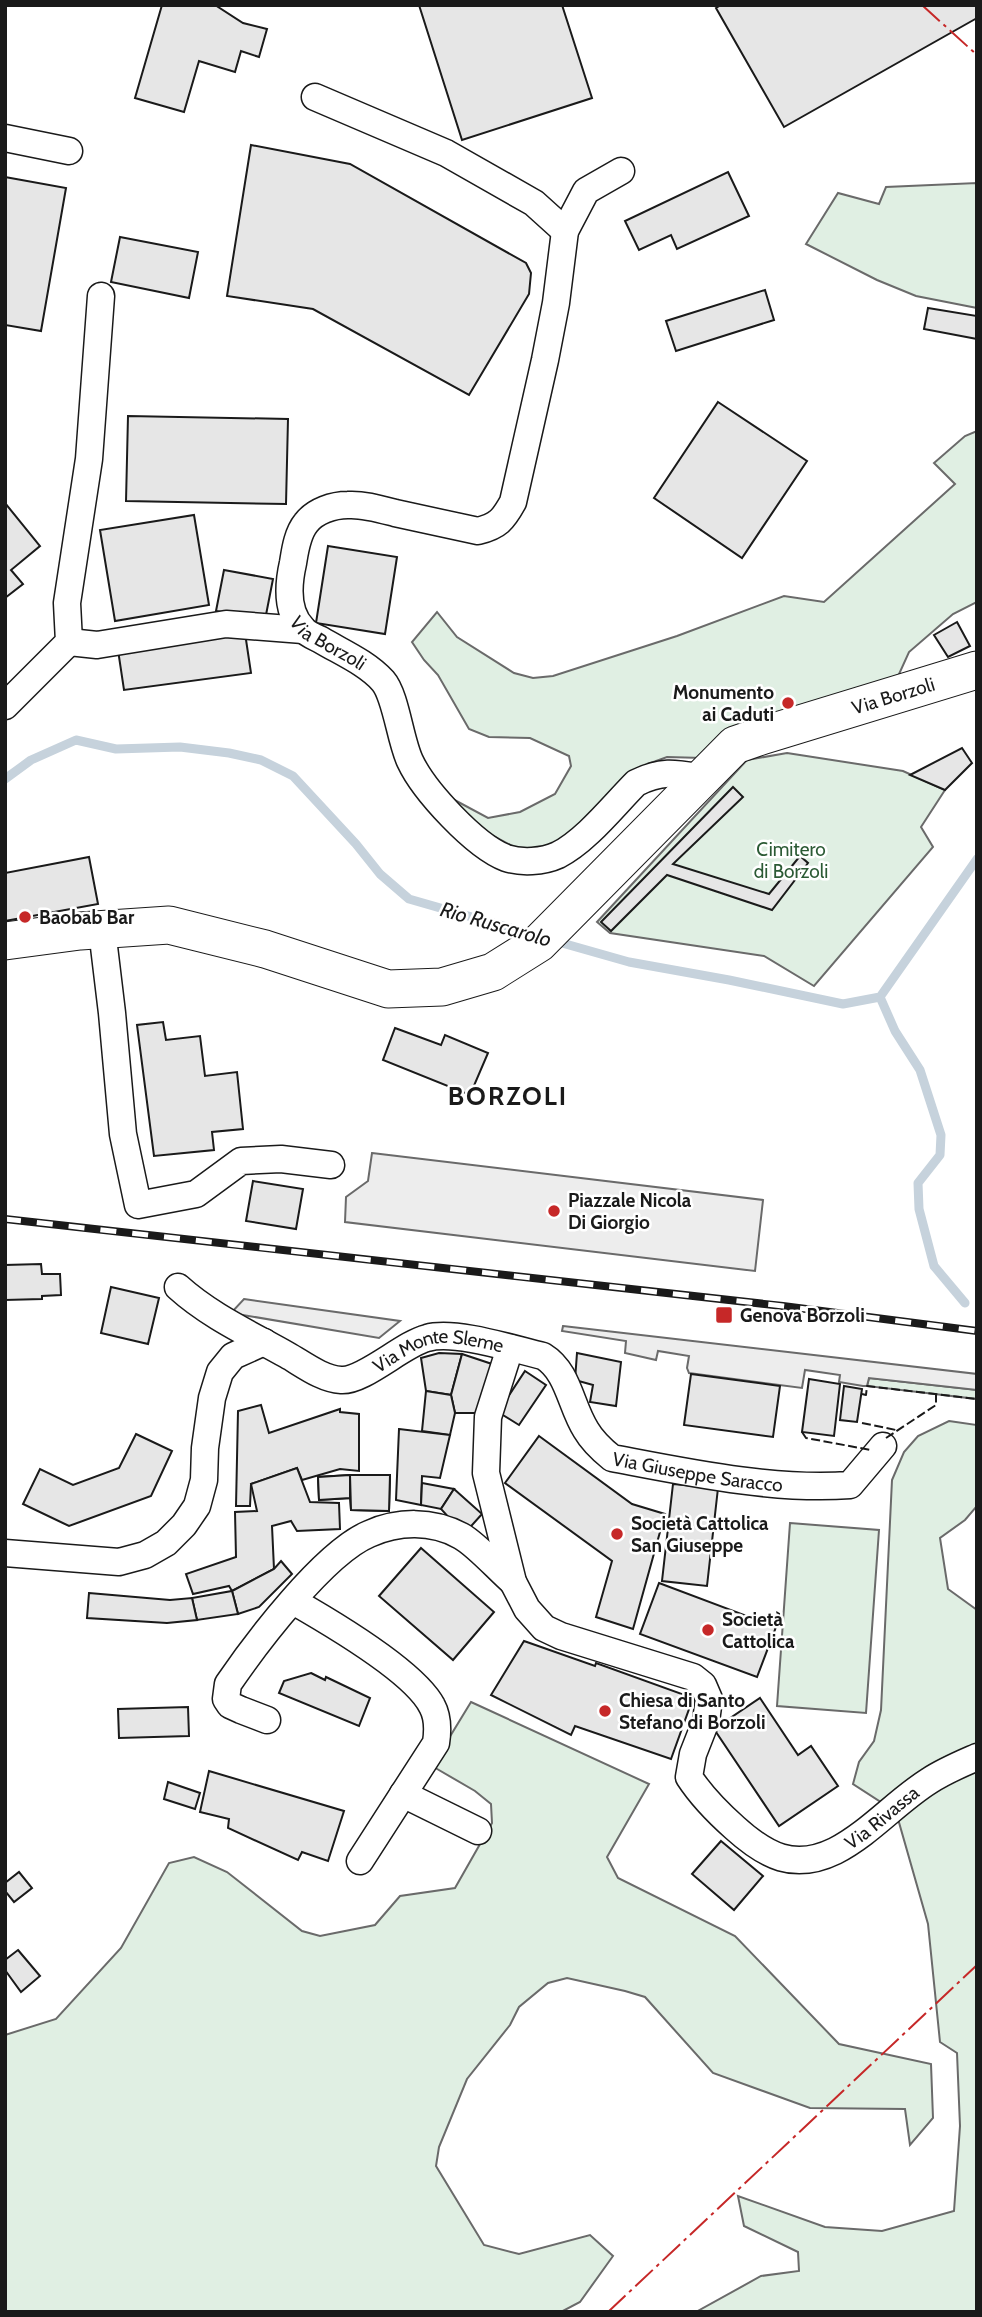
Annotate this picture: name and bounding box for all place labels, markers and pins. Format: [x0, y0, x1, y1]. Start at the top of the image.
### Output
place label: Monumento ai Caduti [673, 681, 774, 726]
marker: Monumento ai Caduti [780, 695, 796, 711]
place label: Baobab Bar [39, 906, 135, 929]
marker: Baobab Bar [17, 909, 33, 925]
place label: Piazzale Nicola Di Giorgio [568, 1189, 692, 1234]
marker: Piazzale Nicola Di Giorgio [546, 1203, 562, 1219]
place label: Genova Borzoli [740, 1304, 865, 1327]
marker: Genova Borzoli [714, 1305, 734, 1325]
place label: Società Cattolica San Giuseppe [631, 1512, 769, 1557]
marker: Società Cattolica San Giuseppe [609, 1526, 625, 1542]
place label: Società Cattolica [722, 1608, 795, 1653]
marker: Società Cattolica [700, 1622, 716, 1638]
place label: Chiesa di Santo Stefano di Borzoli [619, 1689, 765, 1734]
marker: Chiesa di Santo Stefano di Borzoli [597, 1703, 613, 1719]

